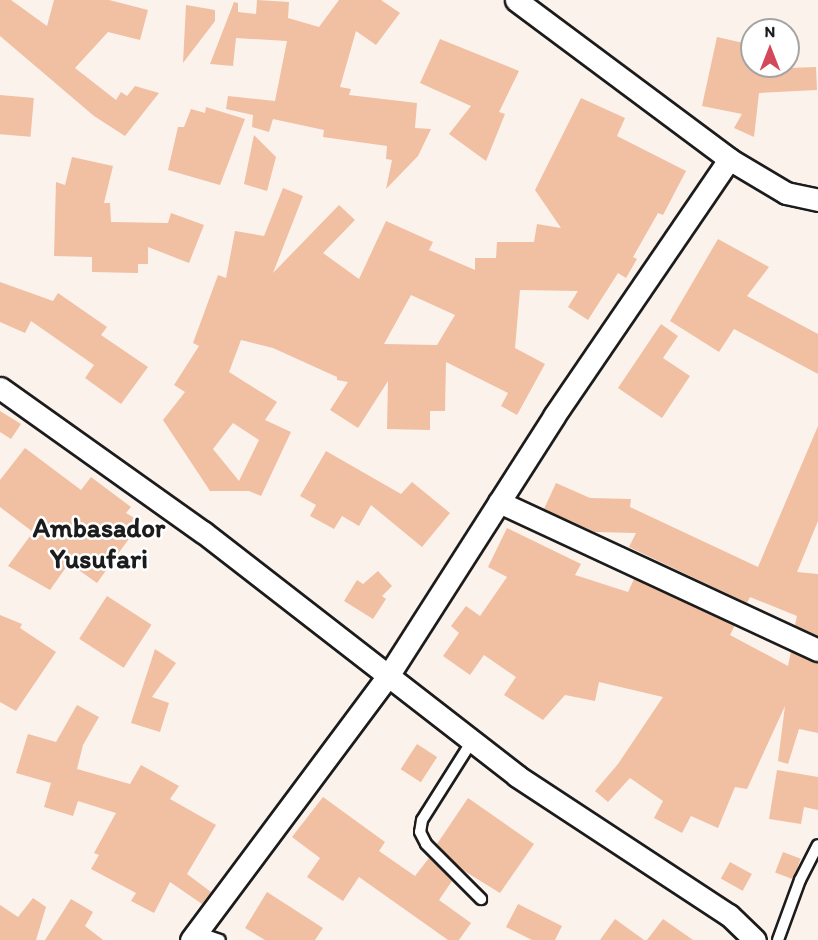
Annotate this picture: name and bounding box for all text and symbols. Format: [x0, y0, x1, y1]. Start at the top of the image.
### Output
north arrow [740, 18, 800, 78]
text: N [765, 22, 775, 41]
district label: Ambasador Yusufari [33, 511, 165, 574]

